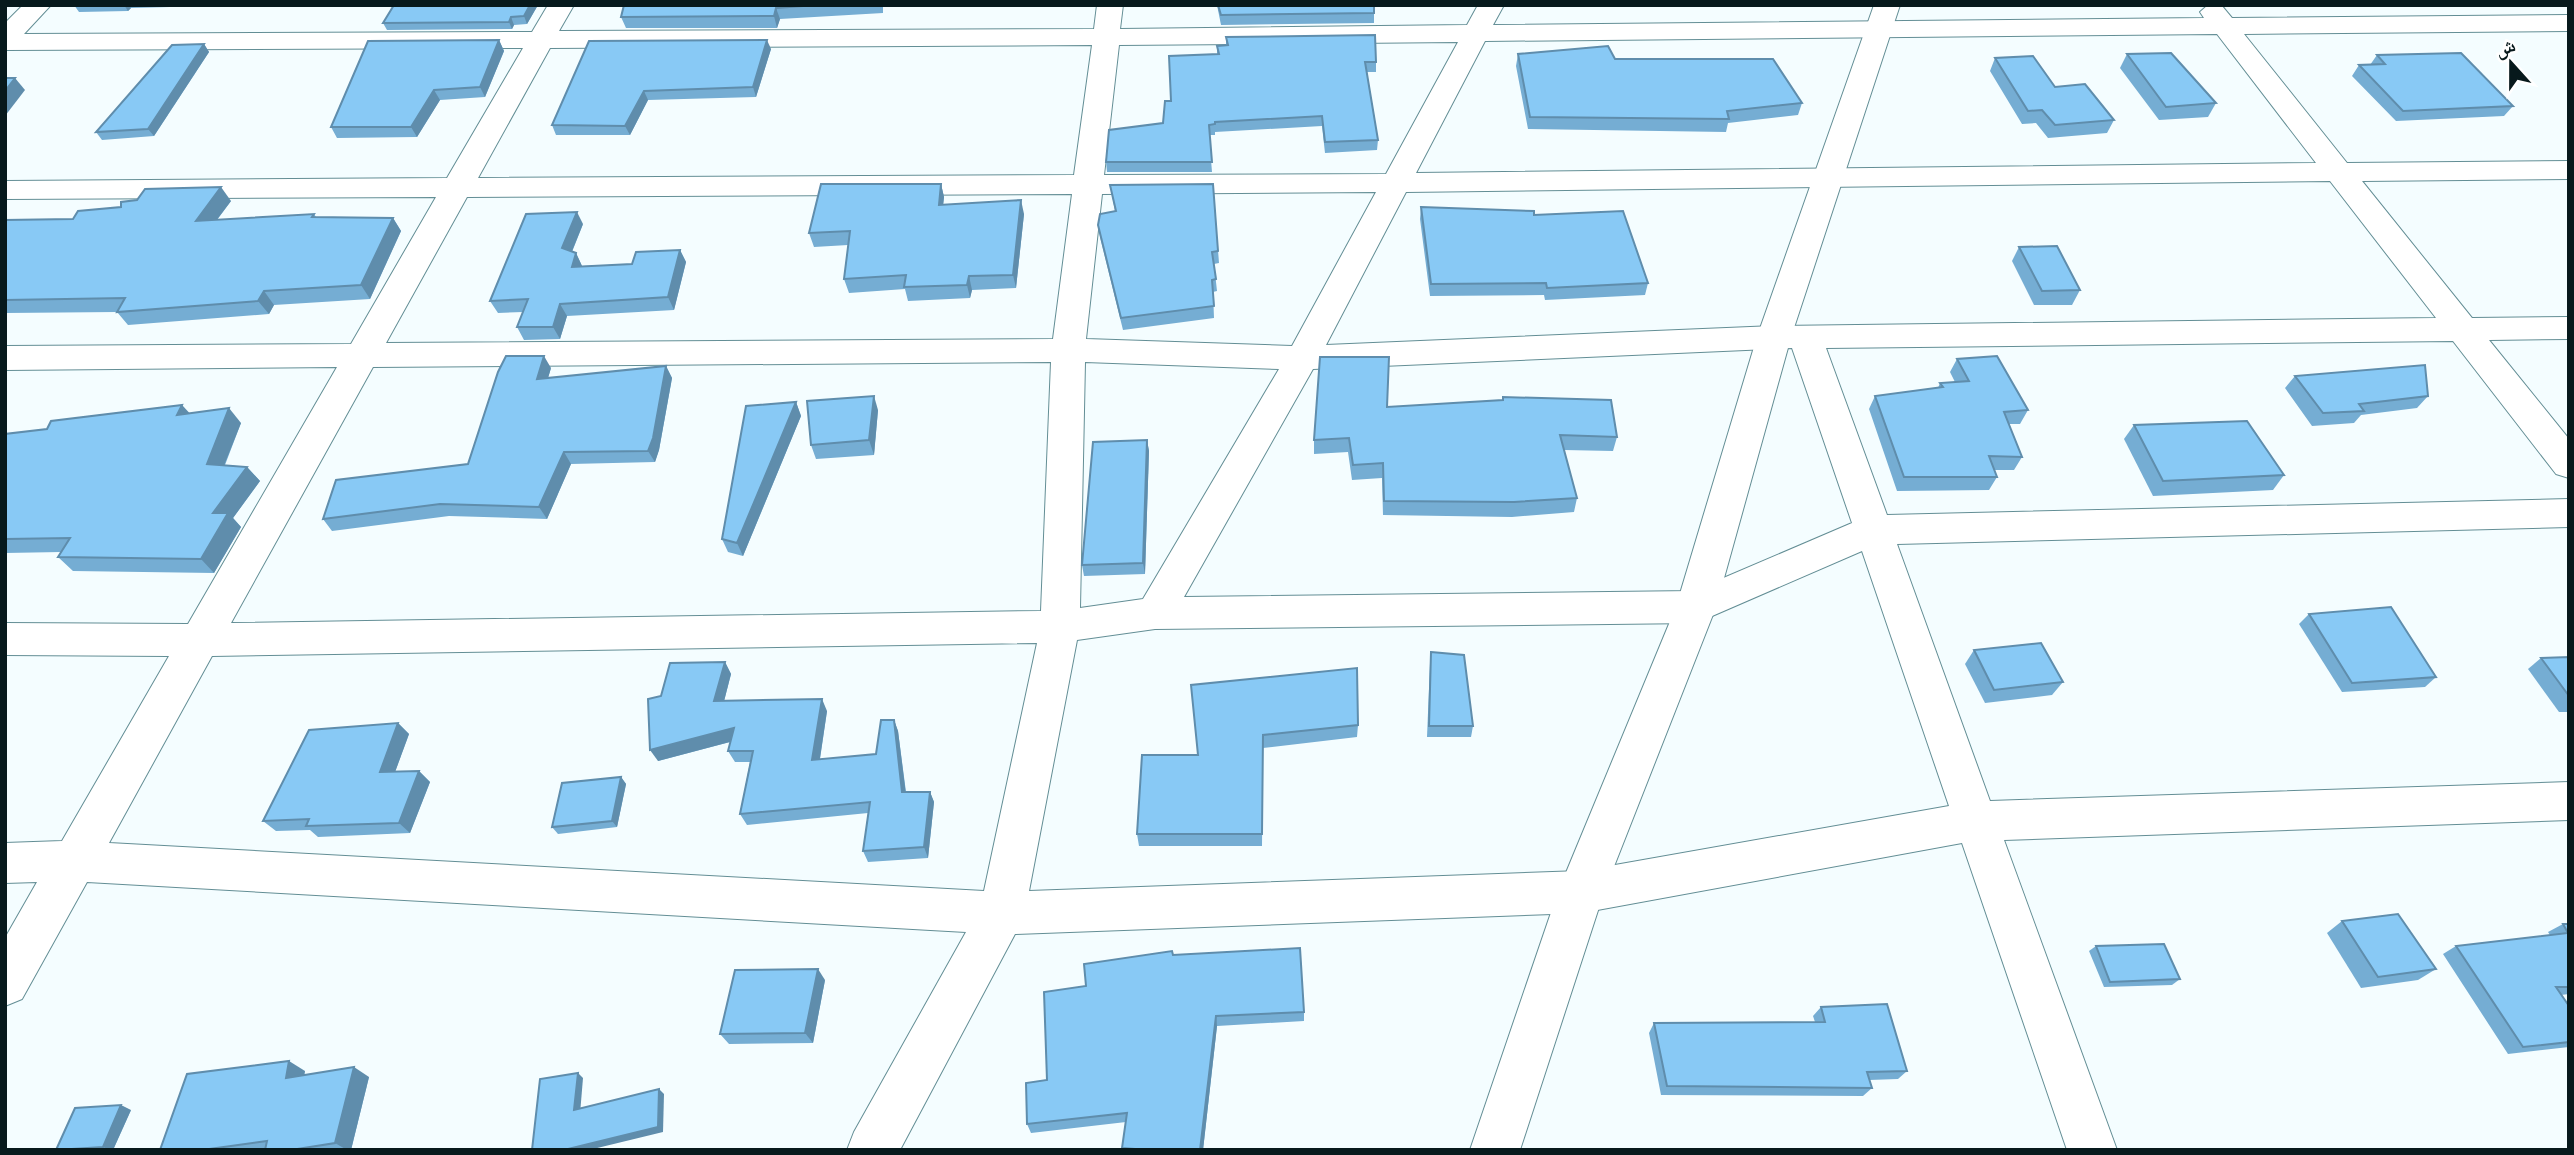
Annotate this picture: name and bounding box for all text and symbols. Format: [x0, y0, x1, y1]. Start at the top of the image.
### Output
north arrow [2476, 28, 2546, 98]
text: ش [2492, 33, 2519, 62]

